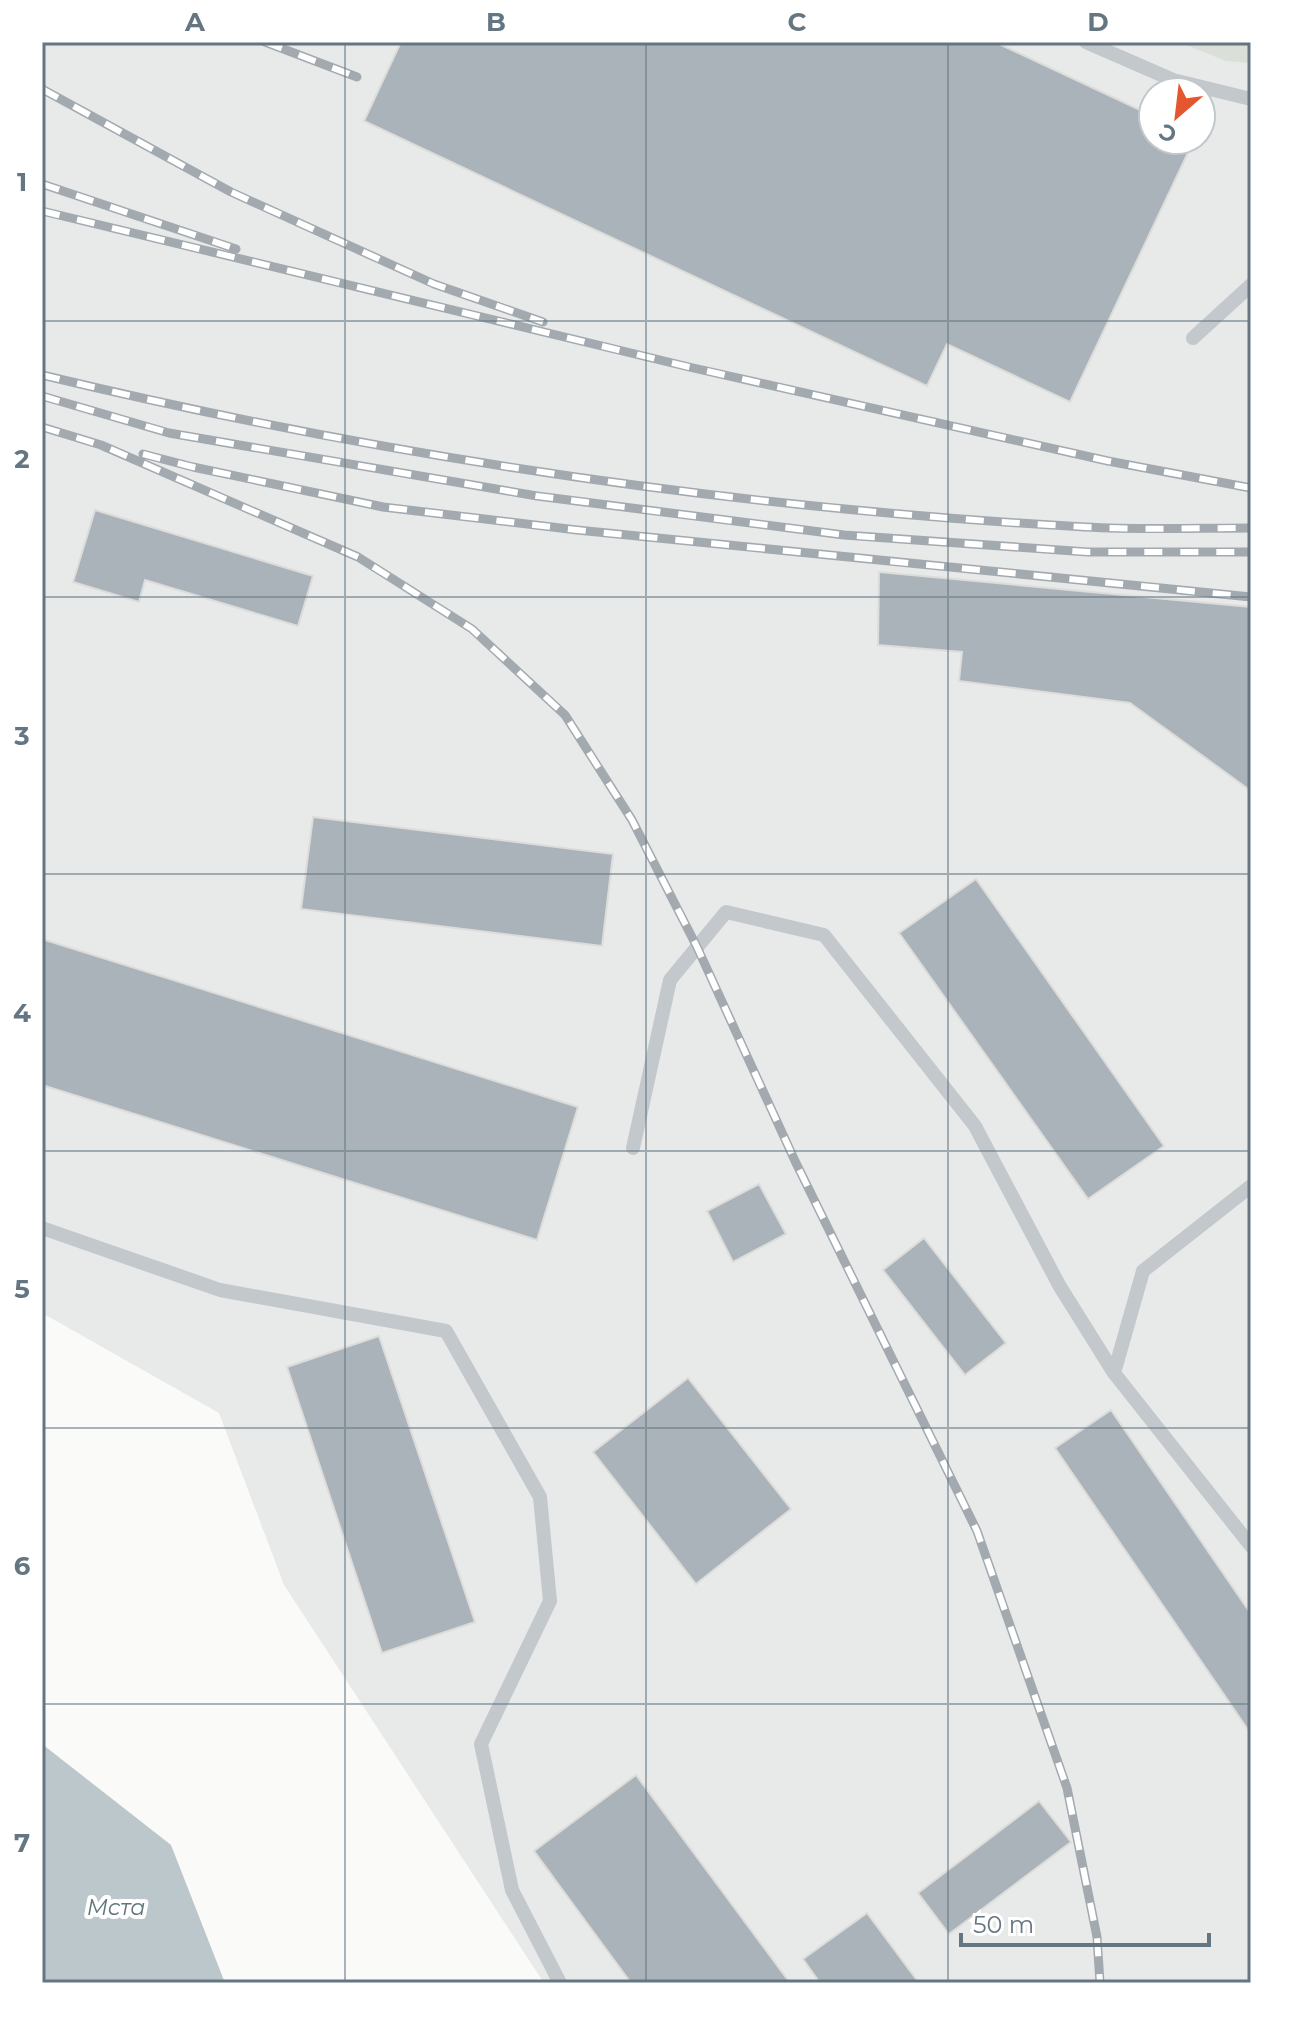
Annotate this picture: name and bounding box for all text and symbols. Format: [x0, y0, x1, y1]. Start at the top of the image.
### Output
text: A [184, 6, 206, 38]
text: B [486, 6, 506, 38]
text: C [788, 6, 807, 38]
text: D [1087, 6, 1109, 38]
north arrow [1137, 76, 1217, 156]
text: С [1154, 118, 1181, 149]
text: 1 [17, 166, 27, 198]
text: 2 [14, 443, 30, 475]
text: 3 [13, 720, 30, 752]
text: 4 [13, 997, 31, 1029]
text: 5 [14, 1273, 30, 1305]
text: 6 [14, 1550, 31, 1582]
text: 7 [14, 1827, 30, 1859]
water label: Мста [87, 1894, 145, 1921]
scale bar [961, 1897, 1209, 1947]
text: 50 m [973, 1910, 1034, 1939]

